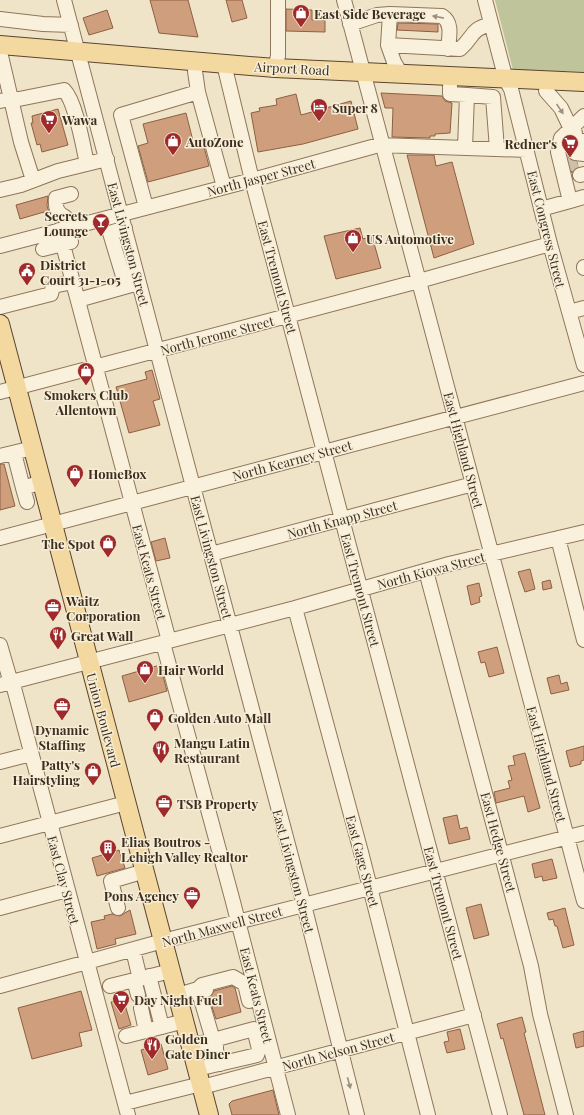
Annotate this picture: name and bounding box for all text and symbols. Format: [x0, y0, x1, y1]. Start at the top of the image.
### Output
shop icon: East Side Beverage [291, 3, 311, 28]
place label: East Side Beverage [314, 5, 426, 22]
one-way arrow [432, 14, 445, 20]
street label: Airport Road [253, 57, 331, 78]
hotel icon: Super 8 [309, 97, 329, 122]
place label: Super 8 [332, 99, 378, 116]
one-way arrow [556, 103, 564, 114]
supermarket icon: Wawa [39, 109, 59, 134]
place label: Wawa [61, 111, 97, 128]
shop icon: AutoZone [163, 131, 183, 156]
place label: AutoZone [185, 133, 244, 150]
supermarket icon: Redner's [560, 133, 580, 158]
place label: Redner's [505, 135, 557, 152]
street label: North Jasper Street [205, 154, 317, 200]
street label: East Congress Street [524, 169, 570, 290]
street label: East Livingston Street [104, 180, 154, 308]
place label: Secrets Lounge [43, 207, 88, 239]
bar icon: Secrets Lounge [91, 212, 111, 237]
street label: East Tremont Street [255, 218, 301, 336]
shop icon: US Automotive [343, 228, 363, 253]
place label: US Automotive [366, 230, 454, 247]
place label: District Court 31-1-05 [40, 256, 121, 288]
public building icon: District Court 31-1-05 [17, 261, 37, 286]
street label: North Jerome Street [158, 312, 276, 358]
shop icon: Smokers Club Allentown [76, 361, 96, 386]
place label: Smokers Club Allentown [44, 386, 128, 418]
street label: East Highland Street [440, 390, 488, 510]
street label: North Kearney Street [230, 436, 354, 484]
shop icon: HomeBox [65, 463, 85, 488]
place label: HomeBox [88, 465, 147, 482]
street label: East Livingston Street [187, 493, 237, 621]
street label: North Knapp Street [285, 496, 399, 542]
street label: East Keats Street [129, 522, 171, 622]
street label: East Tremont Street [338, 531, 384, 649]
shop icon: The Spot [98, 533, 118, 558]
place label: The Spot [42, 535, 95, 552]
street label: North Kiowa Street [375, 547, 487, 593]
place label: Waitz Corporation [65, 592, 141, 624]
office icon: Waitz Corporation [43, 597, 63, 622]
restaurant icon: Great Wall [48, 625, 68, 650]
place label: Great Wall [71, 627, 133, 644]
shop icon: Hair World [135, 659, 155, 684]
place label: Hair World [158, 661, 224, 678]
street label: Union Boulevard [83, 671, 125, 770]
office icon: Dynamic Staffing [52, 696, 72, 721]
street label: East Highland Street [523, 704, 571, 824]
shop icon: Golden Auto Mall [145, 707, 165, 732]
place label: Golden Auto Mall [168, 709, 271, 726]
place label: Dynamic Staffing [35, 721, 89, 753]
place label: Mangu Latin Restaurant [174, 734, 250, 766]
restaurant icon: Mangu Latin Restaurant [151, 739, 171, 764]
place label: Patty's Hairstyling [13, 756, 81, 788]
shop icon: Patty's Hairstyling [83, 761, 103, 786]
street label: East Hedge Street [477, 790, 521, 894]
office icon: TSB Property [154, 793, 174, 818]
place label: TSB Property [177, 795, 259, 812]
street label: East Livingston Street [269, 807, 319, 935]
street label: East Gage Street [343, 813, 384, 909]
place label: Elias Boutros - Lehigh Valley Realtor [121, 833, 248, 865]
street label: East Clay Street [44, 834, 84, 927]
building icon: Elias Boutros - Lehigh Valley Realtor [98, 838, 118, 863]
street label: East Tremont Street [421, 844, 467, 962]
office icon: Pons Agency [182, 885, 202, 910]
place label: Pons Agency [104, 887, 179, 904]
street label: North Maxwell Street [160, 902, 284, 950]
street label: East Keats Street [237, 945, 277, 1045]
supermarket icon: Day Night Fuel [111, 989, 131, 1014]
place label: Day Night Fuel [134, 991, 222, 1008]
street label: North Nelson Street [280, 1028, 396, 1074]
place label: Golden Gate Diner [165, 1030, 230, 1062]
restaurant icon: Golden Gate Diner [142, 1035, 162, 1060]
one-way arrow [346, 1077, 352, 1089]

